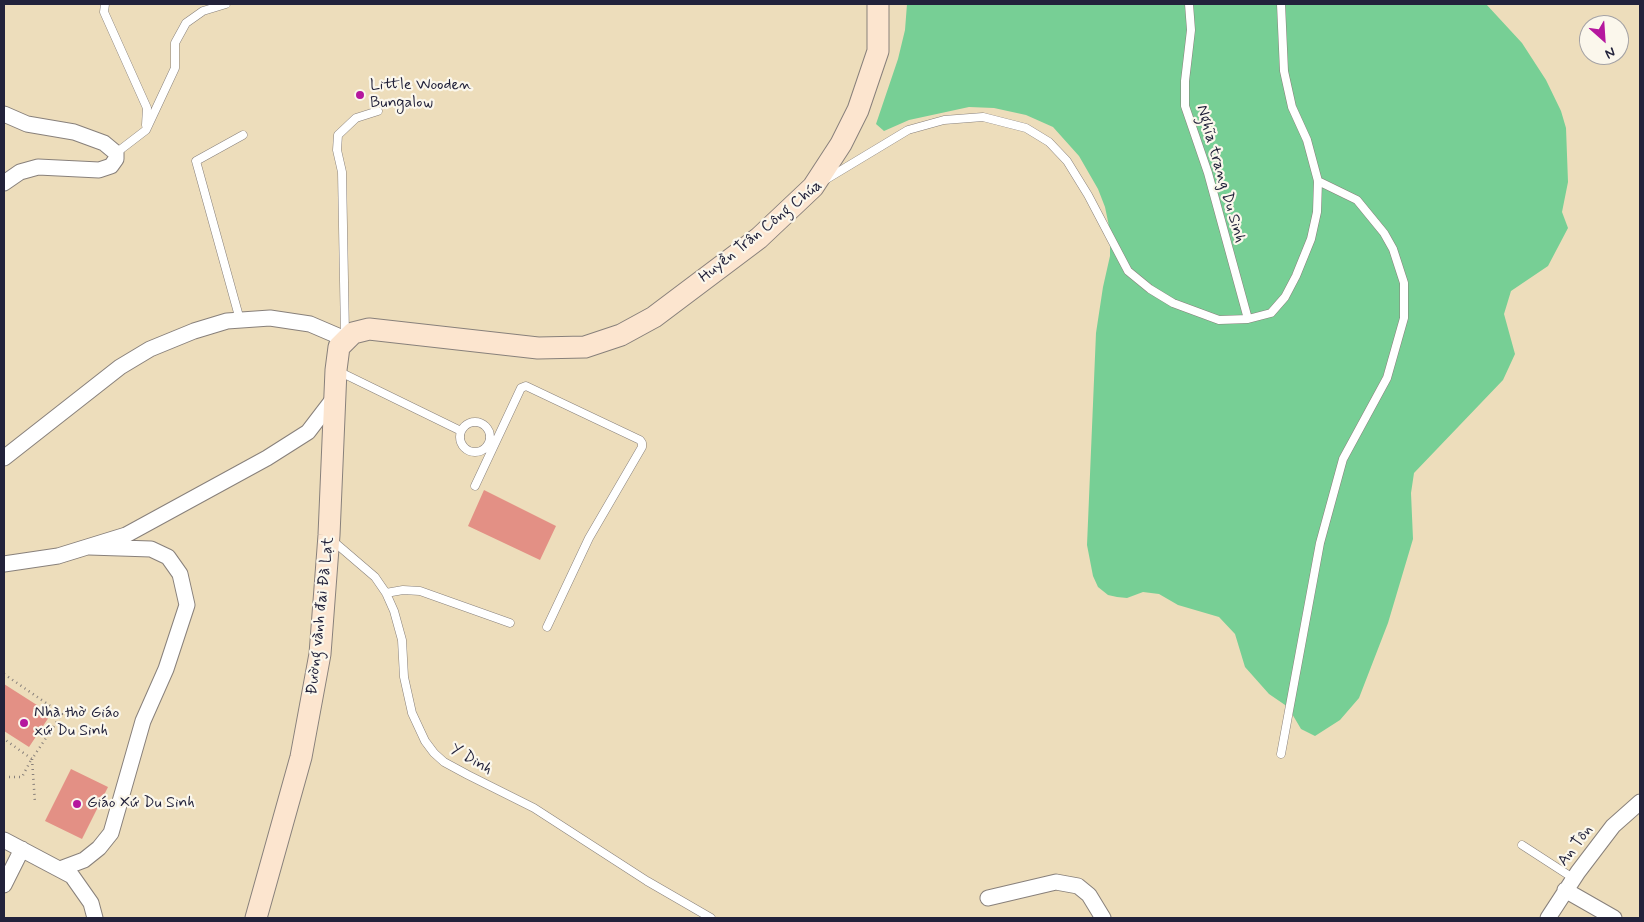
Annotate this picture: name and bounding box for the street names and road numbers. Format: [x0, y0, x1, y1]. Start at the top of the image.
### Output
street label: Nghĩa trang Du Sinh [1191, 103, 1249, 245]
street label: Huyền Trân Công Chúa [695, 176, 827, 288]
street label: Đường vành đai Đà Lạt [303, 536, 339, 696]
street label: Y Dinh [446, 740, 496, 780]
street label: An Tôn [1554, 821, 1598, 871]

